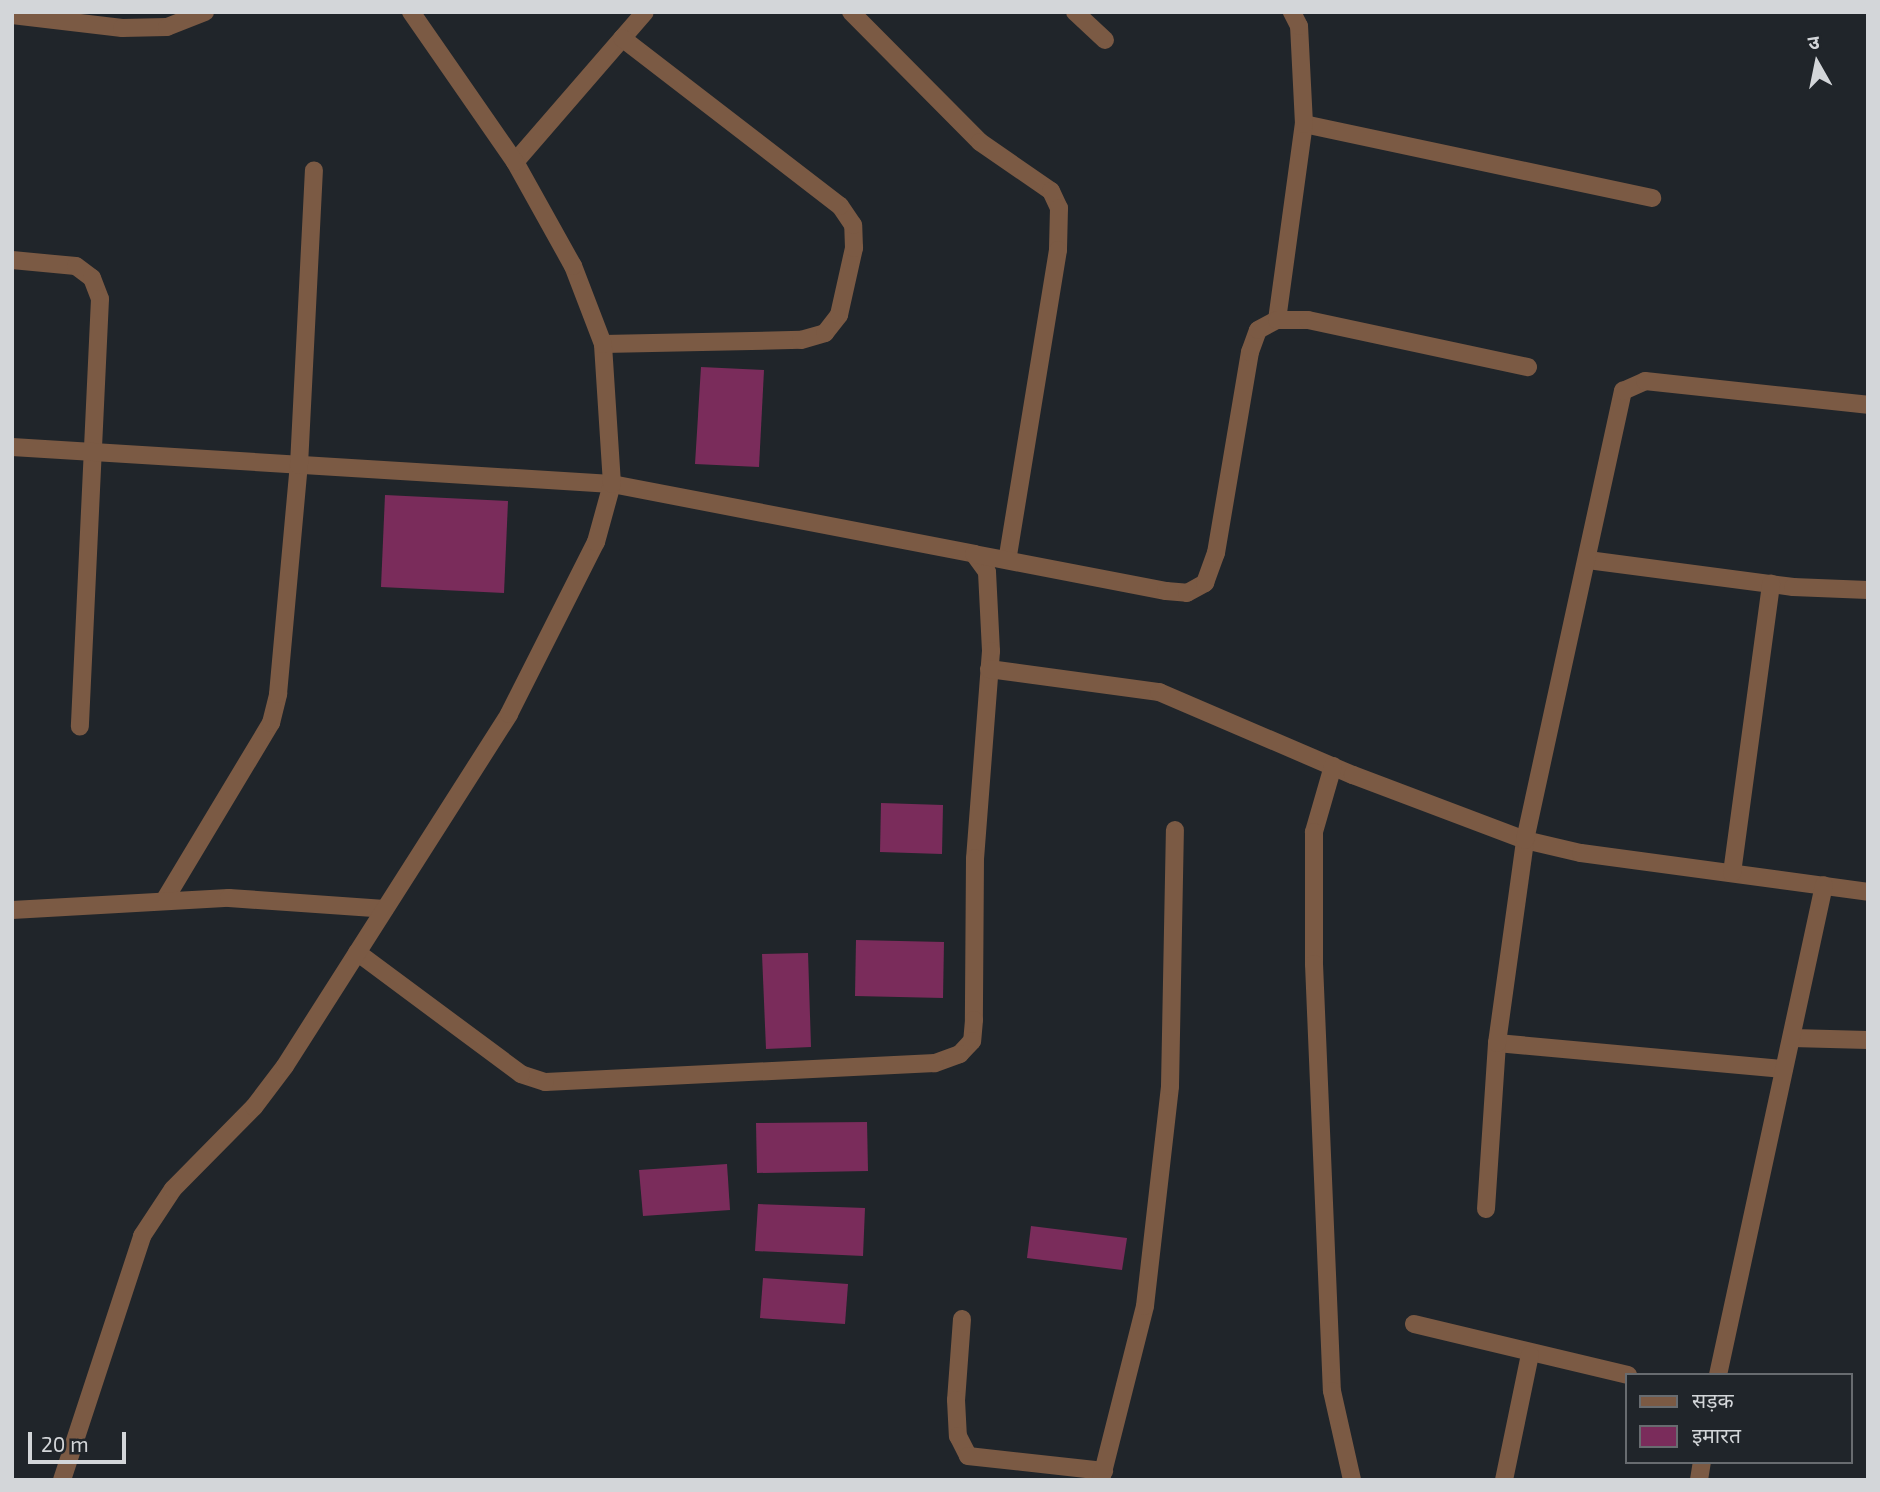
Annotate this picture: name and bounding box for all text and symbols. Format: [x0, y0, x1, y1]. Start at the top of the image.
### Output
north arrow [1782, 28, 1852, 98]
text: उ [1806, 30, 1821, 54]
legend [1624, 1373, 1852, 1464]
text: सड़क [1692, 1387, 1734, 1412]
scale bar [32, 1418, 130, 1462]
text: इमारत [1692, 1422, 1741, 1447]
text: 20 m [41, 1431, 89, 1456]

